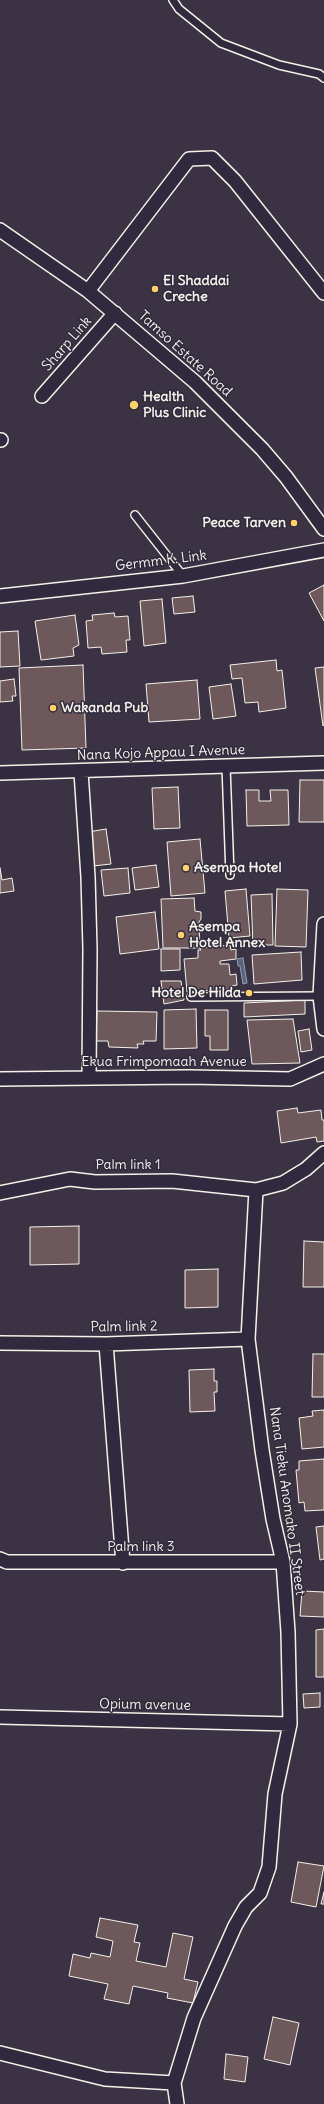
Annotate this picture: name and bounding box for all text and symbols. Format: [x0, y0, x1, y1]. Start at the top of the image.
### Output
place label: El Shaddai Creche [163, 273, 229, 306]
marker: El Shaddai Creche [150, 284, 160, 294]
street label: Tamso Estate Road [135, 308, 235, 400]
street label: Sharp Link [39, 313, 95, 375]
place label: Health Plus Clinic [143, 389, 206, 422]
marker: Health Plus Clinic [128, 399, 140, 411]
place label: Peace Tarven [202, 515, 286, 531]
marker: Peace Tarven [289, 518, 299, 528]
street label: Germm K. Link [114, 547, 208, 575]
place label: Wakanda Pub [61, 700, 148, 716]
marker: Wakanda Pub [48, 703, 58, 713]
street label: Nana Kojo Appau I Avenue [77, 742, 245, 764]
place label: Asempa Hotel [194, 860, 282, 876]
marker: Asempa Hotel [181, 863, 191, 873]
place label: Asempa Hotel Annex [189, 919, 265, 952]
marker: Asempa Hotel Annex [176, 930, 186, 940]
place label: Hotel De Hilda [151, 985, 241, 1001]
marker: Hotel De Hilda [244, 988, 254, 998]
street label: Ekua Frimpomaah Avenue [81, 1054, 247, 1070]
street label: Palm link 1 [95, 1157, 161, 1173]
street label: Palm link 2 [90, 1318, 158, 1336]
street label: Nana Tieku Anomako II Street [265, 1406, 309, 1596]
street label: Palm link 3 [107, 1539, 175, 1555]
street label: Opium avenue [99, 1696, 191, 1714]

